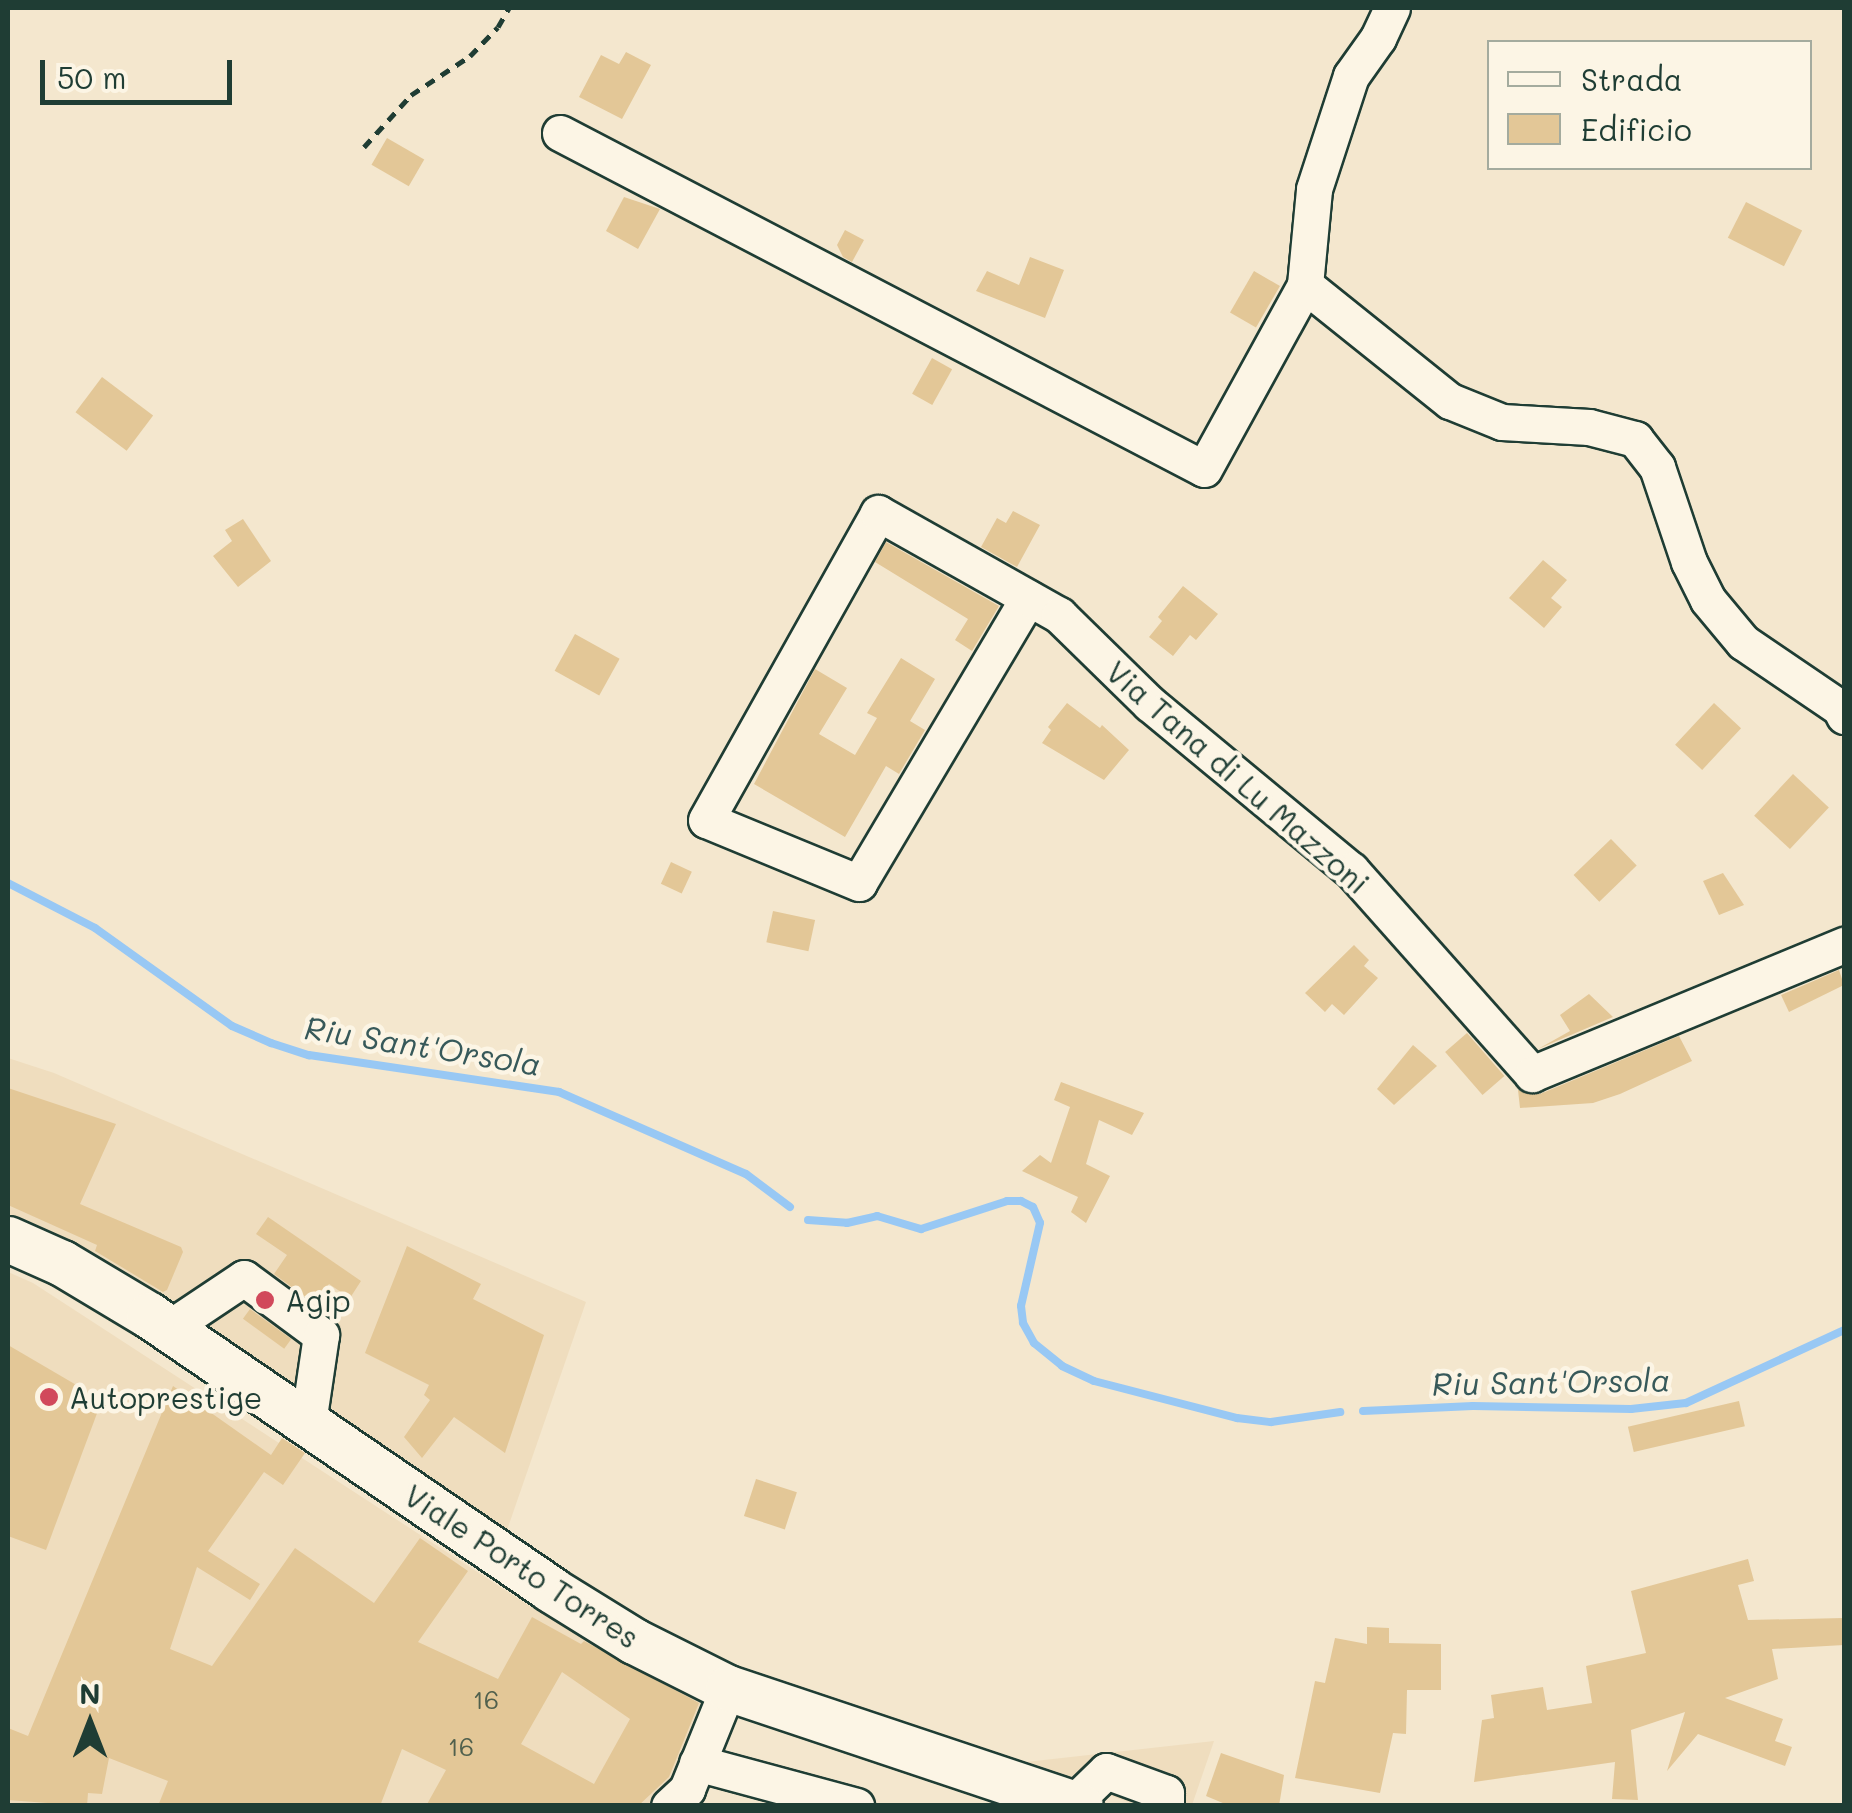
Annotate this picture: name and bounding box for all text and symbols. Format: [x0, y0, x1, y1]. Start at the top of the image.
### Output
scale bar [45, 40, 238, 102]
legend [1487, 40, 1812, 170]
text: 50 m [57, 57, 127, 97]
text: Strada [1581, 59, 1683, 99]
text: Edificio [1581, 109, 1692, 149]
street label: Via Tana di Lu Mazzoni [1099, 653, 1377, 901]
water label: Riu Sant'Orsola [302, 1007, 544, 1083]
place label: Agip [285, 1282, 351, 1318]
marker: Agip [254, 1289, 276, 1311]
water label: Riu Sant'Orsola [1431, 1360, 1671, 1402]
place label: Autoprestige [69, 1379, 262, 1415]
marker: Autoprestige [38, 1386, 60, 1408]
street label: Viale Porto Torres [398, 1477, 646, 1655]
north arrow [40, 1673, 140, 1773]
text: N [79, 1675, 101, 1711]
house number: 16 [473, 1684, 499, 1714]
house number: 16 [448, 1731, 474, 1761]

